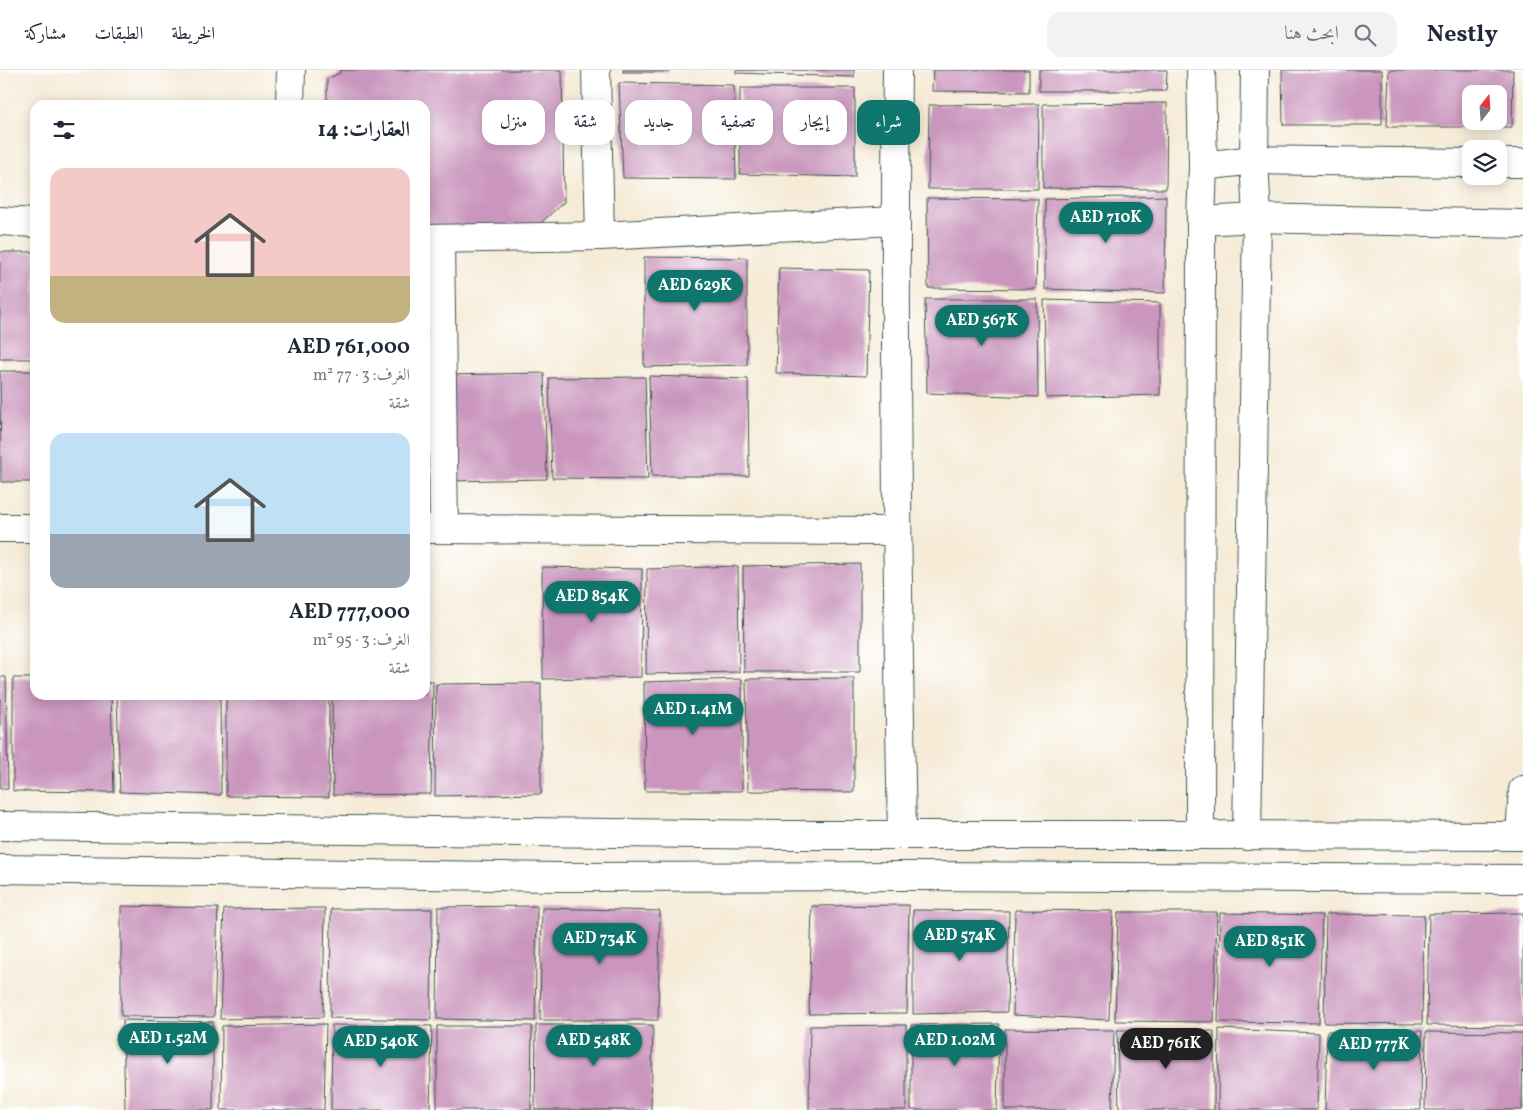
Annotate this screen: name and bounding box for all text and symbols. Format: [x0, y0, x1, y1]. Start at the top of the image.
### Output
search box [1047, 12, 1397, 57]
text: Nestly [1427, 18, 1498, 52]
text: ابحث هنا [1284, 21, 1339, 47]
icon: search [1351, 21, 1379, 49]
text: مشاركة [25, 22, 66, 47]
text: الطبقات [94, 22, 143, 47]
text: الخريطة [171, 22, 215, 47]
north arrow [1462, 85, 1508, 130]
map controls [1462, 85, 1507, 185]
chip: منزل [482, 100, 545, 145]
chip: شقة [555, 100, 615, 145]
chip: جديد [625, 100, 692, 145]
chip: تصفية [702, 100, 773, 145]
chip: إيجار [783, 100, 847, 145]
chip: شراء [857, 100, 920, 145]
icon: filters [50, 116, 78, 144]
text: العقارات: 14 [318, 116, 410, 145]
button: layers [1462, 140, 1507, 185]
icon: home [185, 200, 275, 290]
pin: AED 710K [1054, 202, 1158, 244]
text: AED 710K [1070, 207, 1142, 229]
pin: AED 629K [643, 270, 747, 312]
text: AED 629K [658, 275, 732, 297]
pin: AED 567K [930, 304, 1034, 347]
text: AED 567K [946, 310, 1018, 332]
text: AED 761,000 [287, 333, 410, 362]
text: الغرف: 3 · 77 m² [313, 365, 410, 387]
text: شقة [389, 393, 410, 415]
icon: home [185, 465, 275, 555]
pin: AED 854K [540, 580, 644, 623]
text: AED 854K [555, 586, 629, 608]
text: AED 777,000 [289, 598, 410, 627]
text: الغرف: 3 · 95 m² [313, 630, 410, 652]
text: شقة [389, 658, 410, 680]
pin: AED 1.41M [636, 694, 750, 736]
text: AED 1.41M [654, 699, 732, 721]
pin: AED 574K [908, 920, 1012, 962]
pin: AED 734K [548, 922, 652, 965]
text: AED 574K [924, 925, 996, 947]
pin: AED 851K [1218, 926, 1322, 968]
text: AED 734K [563, 928, 637, 950]
text: AED 851K [1235, 931, 1305, 953]
pin: AED 1.52M [111, 1022, 225, 1065]
pin: AED 548K [542, 1024, 646, 1067]
pin: AED 1.02M [898, 1024, 1012, 1067]
pin: AED 540K [329, 1026, 433, 1068]
text: AED 1.52M [129, 1028, 207, 1050]
pin: AED 761K [1114, 1028, 1218, 1070]
pin: AED 777K [1322, 1028, 1426, 1071]
text: AED 548K [557, 1030, 631, 1052]
text: AED 1.02M [915, 1030, 995, 1052]
text: AED 540K [344, 1031, 418, 1053]
text: AED 761K [1131, 1033, 1201, 1055]
text: AED 777K [1339, 1034, 1409, 1056]

